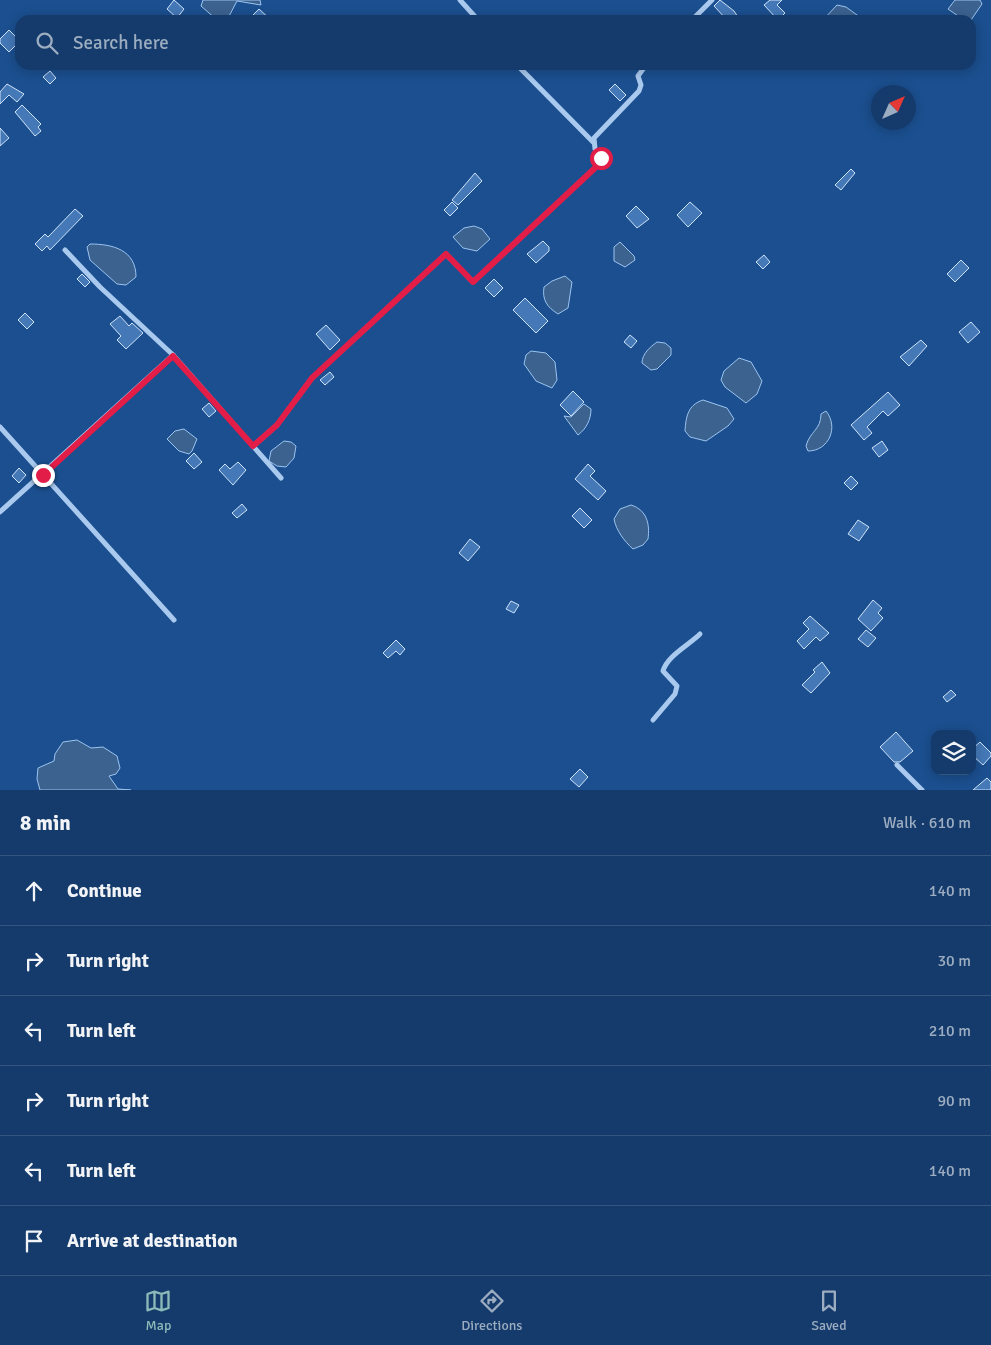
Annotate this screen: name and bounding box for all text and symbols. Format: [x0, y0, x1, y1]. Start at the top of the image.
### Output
search box [15, 15, 976, 70]
icon: search [33, 29, 61, 57]
text: Search here [73, 31, 169, 55]
north arrow [871, 85, 916, 130]
route start [590, 147, 613, 170]
route end [32, 464, 55, 487]
map controls [931, 730, 976, 775]
button: layers [931, 730, 976, 775]
text: 8 min [20, 810, 71, 836]
text: Walk · 610 m [883, 813, 971, 833]
icon: ahead [20, 877, 48, 905]
text: Continue [67, 879, 142, 903]
text: 140 m [929, 881, 971, 901]
icon: right [20, 947, 48, 975]
text: Turn right [67, 949, 149, 973]
text: 30 m [937, 951, 971, 971]
icon: left [20, 1017, 48, 1045]
text: Turn left [67, 1019, 136, 1043]
text: 210 m [929, 1021, 971, 1041]
icon: right [20, 1087, 48, 1115]
text: Turn right [67, 1089, 149, 1113]
text: 90 m [937, 1091, 971, 1111]
icon: left [20, 1157, 48, 1185]
text: Turn left [67, 1159, 136, 1183]
text: 140 m [929, 1161, 971, 1181]
icon: arrive [20, 1227, 48, 1255]
text: Arrive at destination [67, 1229, 238, 1253]
tab: Map [144, 1287, 172, 1334]
tab: Directions [461, 1287, 522, 1334]
tab: Saved [811, 1287, 847, 1334]

